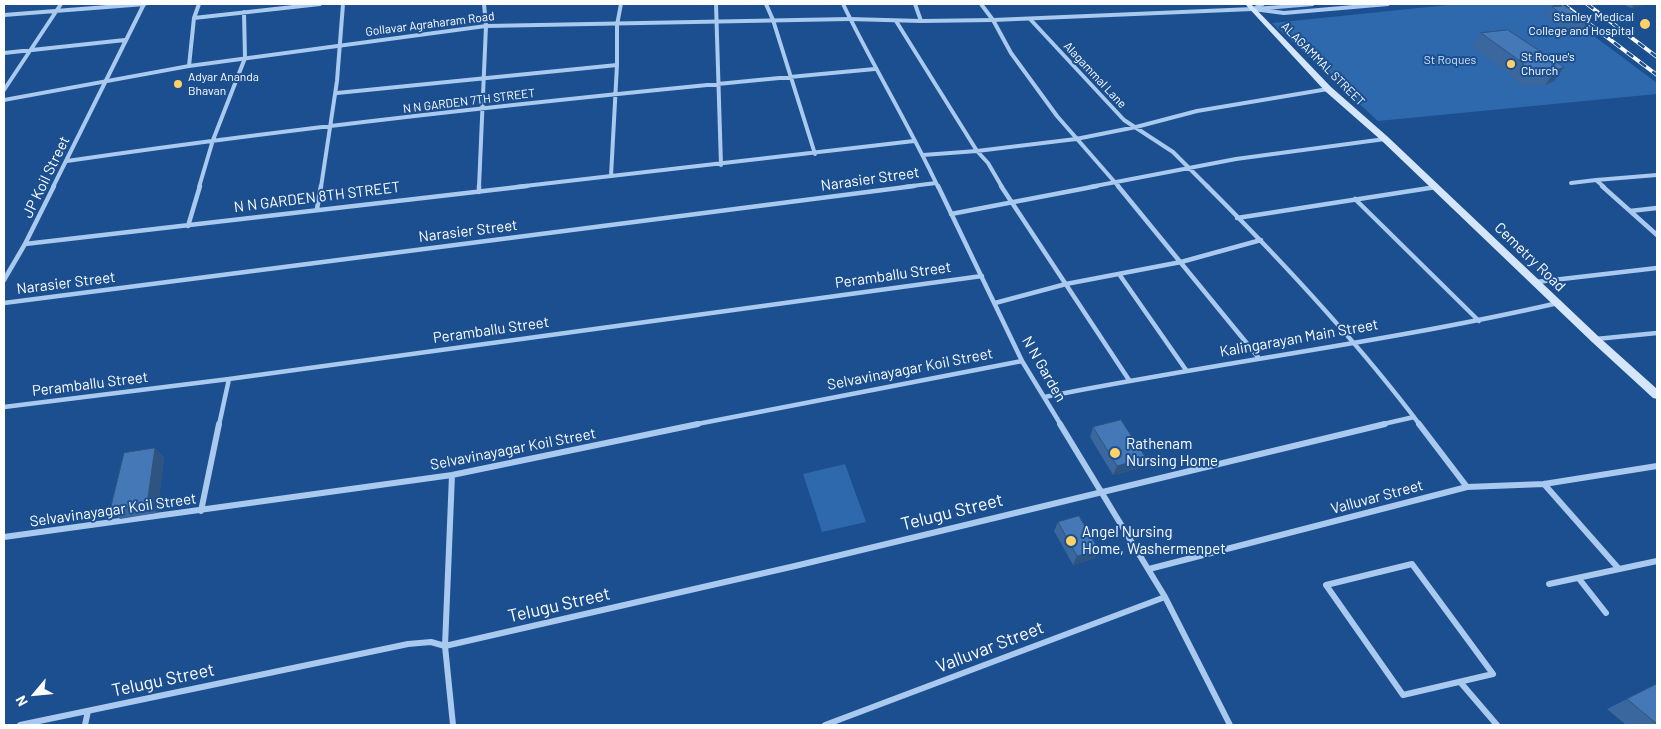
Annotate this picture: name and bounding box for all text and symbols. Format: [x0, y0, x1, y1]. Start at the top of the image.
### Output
street label: Gollavar Agraharam Road [365, 9, 495, 39]
place label: Stanley Medical College and Hospital [1528, 10, 1634, 38]
marker: Stanley Medical College and Hospital [1638, 17, 1652, 31]
street label: ALAGAMMAL STREET [1278, 19, 1368, 109]
street label: Alagammal Lane [1061, 39, 1129, 111]
place label: St Roque's Church [1521, 50, 1575, 78]
park label: St Roques [1424, 53, 1476, 67]
marker: St Roque's Church [1505, 58, 1517, 70]
place label: Adyar Ananda Bhavan [188, 70, 259, 98]
marker: Adyar Ananda Bhavan [172, 78, 184, 90]
street label: N N GARDEN 7TH STREET [402, 86, 536, 116]
street label: JP Koil Street [18, 133, 74, 221]
street label: Narasier Street [820, 163, 920, 195]
street label: N N GARDEN 8TH STREET [233, 178, 401, 216]
street label: Narasier Street [418, 216, 518, 246]
street label: Cemetry Road [1491, 219, 1569, 295]
street label: Peramballu Street [834, 258, 952, 292]
street label: Narasier Street [16, 268, 116, 298]
street label: Peramballu Street [432, 313, 550, 347]
street label: Kalingarayan Main Street [1218, 315, 1380, 361]
street label: N N Garden [1018, 333, 1070, 405]
street label: Selvavinayagar Koil Street [826, 344, 994, 394]
street label: Peramballu Street [31, 368, 149, 400]
street label: Selvavinayagar Koil Street [429, 424, 597, 474]
place label: Rathenam Nursing Home [1126, 435, 1218, 470]
marker: Rathenam Nursing Home [1108, 446, 1122, 460]
street label: Valluvar Street [1329, 476, 1425, 518]
street label: Selvavinayagar Koil Street [28, 489, 198, 531]
street label: Telugu Street [899, 489, 1005, 535]
place label: Angel Nursing Home, Washermenpet [1082, 523, 1226, 558]
marker: Angel Nursing Home, Washermenpet [1064, 534, 1078, 548]
street label: Telugu Street [506, 583, 612, 627]
street label: Valluvar Street [933, 617, 1047, 677]
street label: Telugu Street [110, 659, 216, 701]
north arrow [10, 669, 60, 719]
text: N [12, 693, 31, 709]

